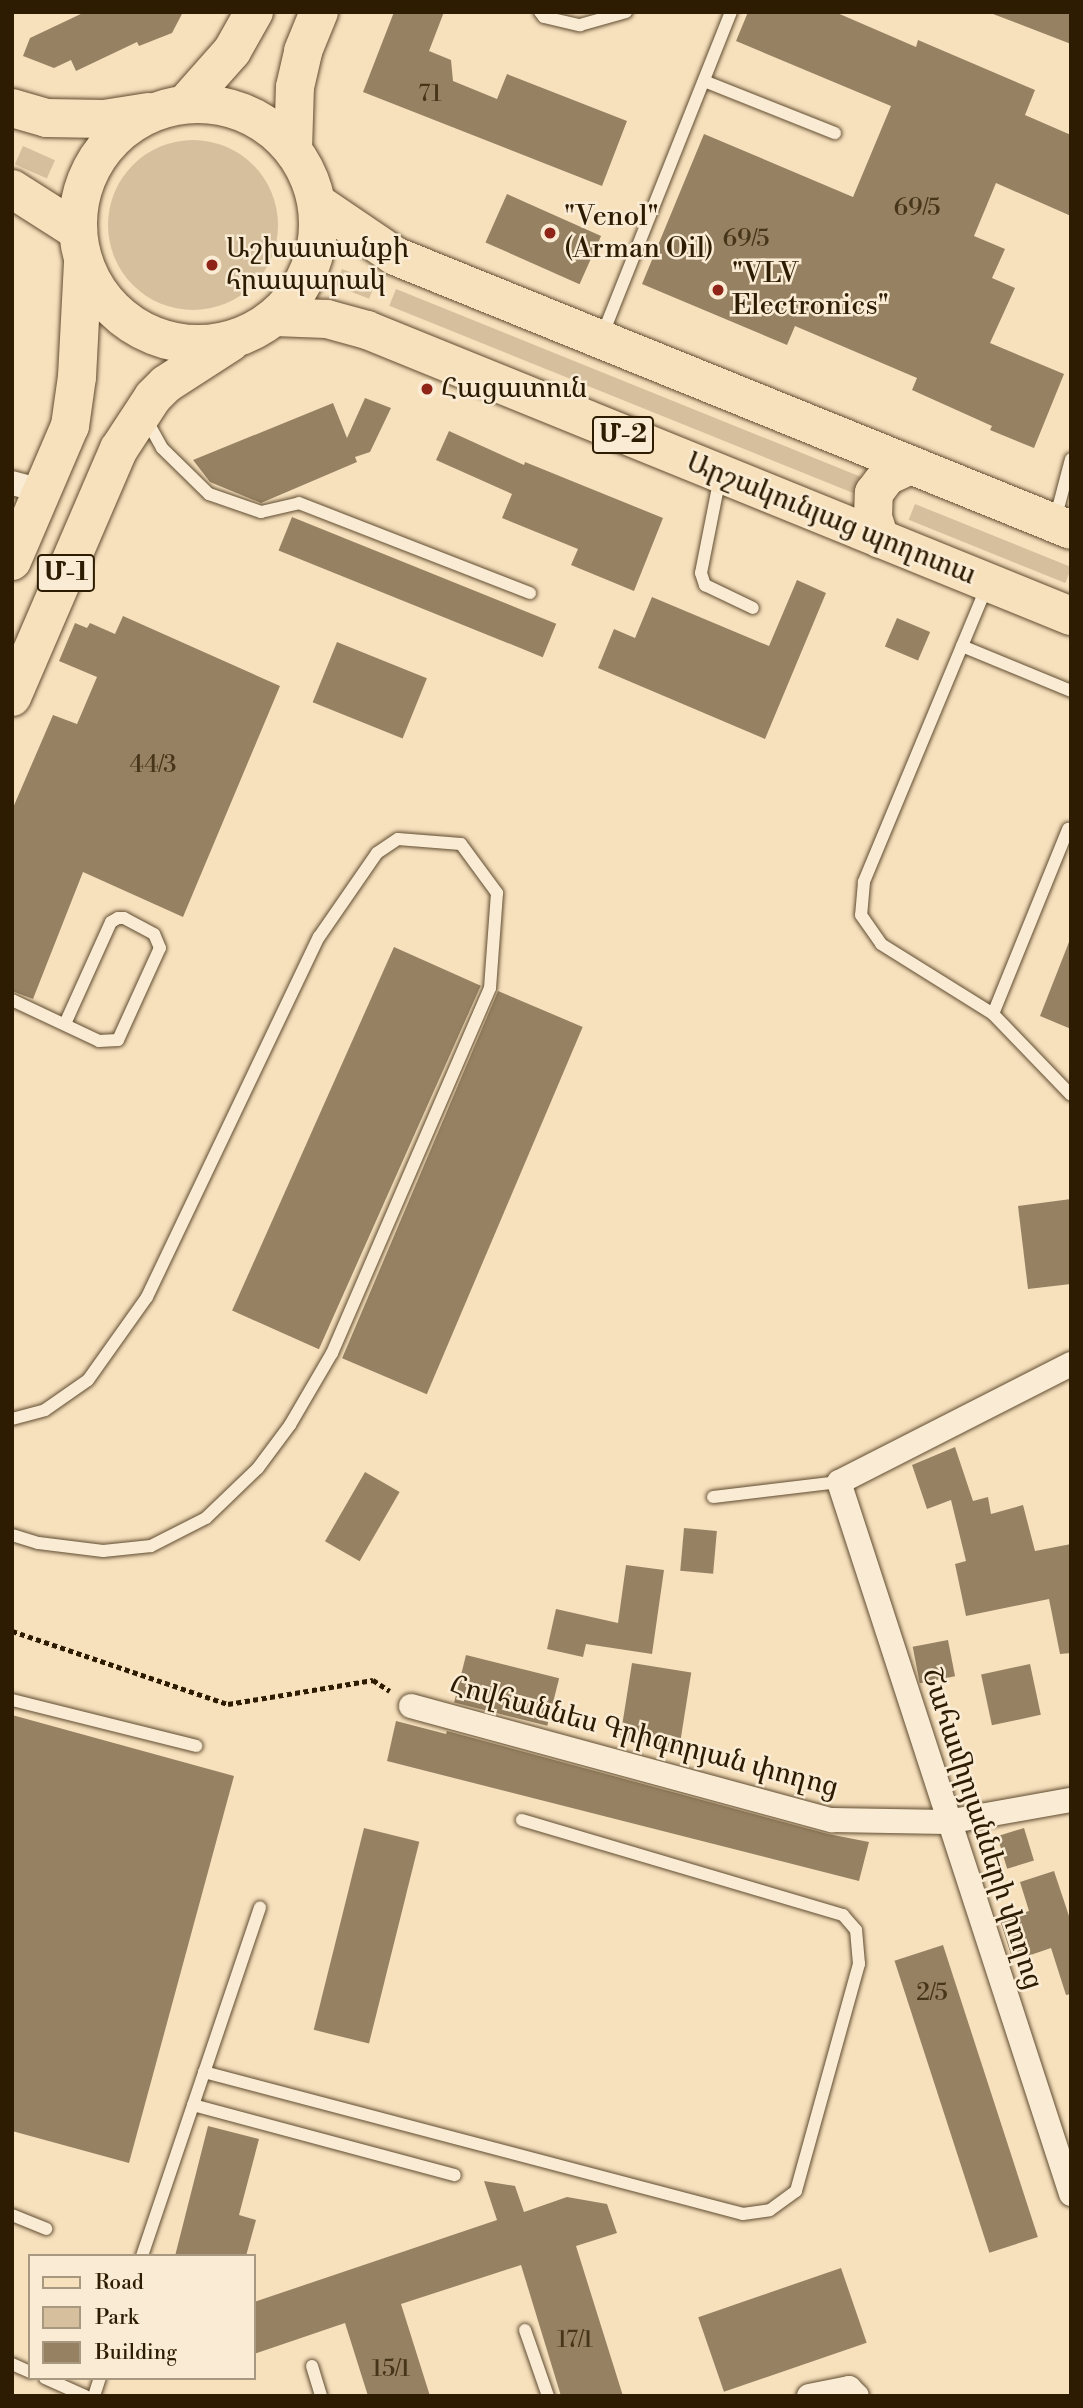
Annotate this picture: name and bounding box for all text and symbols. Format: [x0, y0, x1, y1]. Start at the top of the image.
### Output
house number: 71 [418, 81, 442, 109]
house number: 69/5 [894, 195, 940, 223]
place label: "Venol" (Arman Oil) [564, 200, 714, 266]
marker: "Venol" (Arman Oil) [542, 225, 558, 241]
house number: 69/5 [723, 226, 769, 254]
place label: Աշխատանքի հրապարակ [226, 232, 409, 298]
marker: Աշխատանքի հրապարակ [204, 257, 220, 273]
place label: "VLV Electronics" [732, 257, 889, 323]
marker: "VLV Electronics" [710, 282, 726, 298]
place label: Հացատուն [441, 372, 587, 406]
marker: Հացատուն [419, 381, 435, 397]
road number: Մ-2 [592, 412, 654, 458]
street label: Արշակունյաց պողոտա [681, 446, 981, 592]
road number: Մ-1 [36, 551, 96, 596]
house number: 44/3 [130, 752, 176, 780]
street label: Շահամիրյանների փողոց [914, 1664, 1050, 1994]
street label: Հովհաննես Գրիգորյան փողոց [446, 1669, 842, 1805]
house number: 2/5 [916, 1980, 948, 2008]
legend [28, 2254, 256, 2380]
text: Road [95, 2270, 144, 2296]
text: Park [95, 2305, 139, 2331]
house number: 17/1 [557, 2327, 593, 2355]
text: Building [95, 2340, 177, 2366]
house number: 15/1 [372, 2356, 410, 2384]

